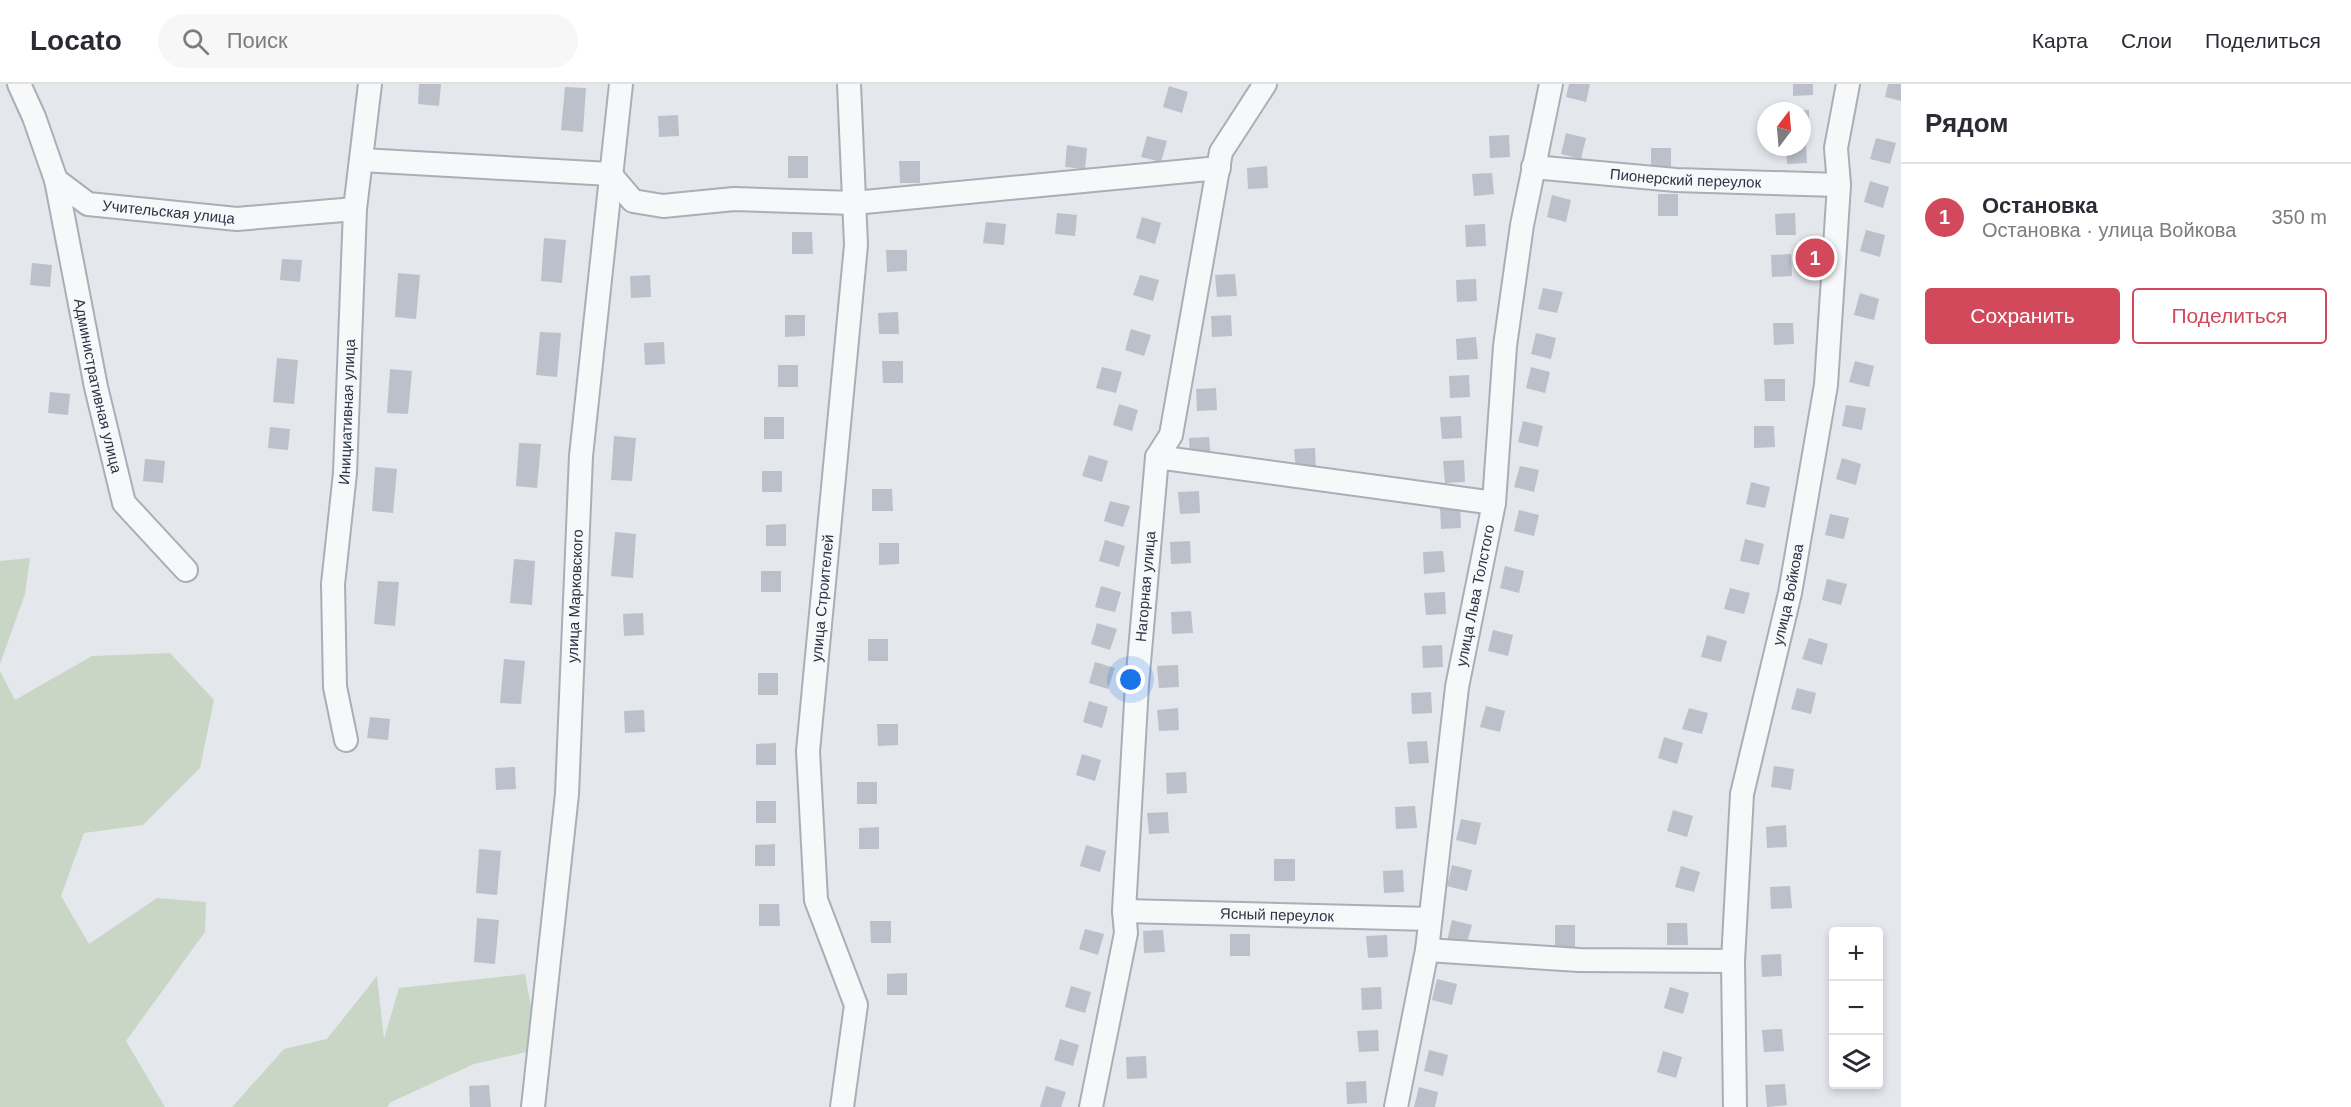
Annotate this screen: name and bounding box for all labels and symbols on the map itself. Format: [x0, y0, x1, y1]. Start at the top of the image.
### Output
north arrow [1757, 102, 1811, 156]
street label: Пионерский переулок [1609, 165, 1762, 191]
street label: Учительская улица [102, 196, 236, 227]
pin: 1 [1796, 236, 1834, 280]
street label: Административная улица [71, 297, 126, 475]
street label: Инициативная улица [335, 338, 358, 486]
street label: улица Льва Толстого [1452, 523, 1497, 668]
street label: улица Марковского [563, 529, 586, 663]
street label: Нагорная улица [1132, 529, 1159, 642]
street label: улица Строителей [807, 534, 837, 663]
street label: улица Войкова [1769, 542, 1806, 647]
your location [1116, 665, 1145, 694]
street label: Ясный переулок [1220, 905, 1335, 924]

